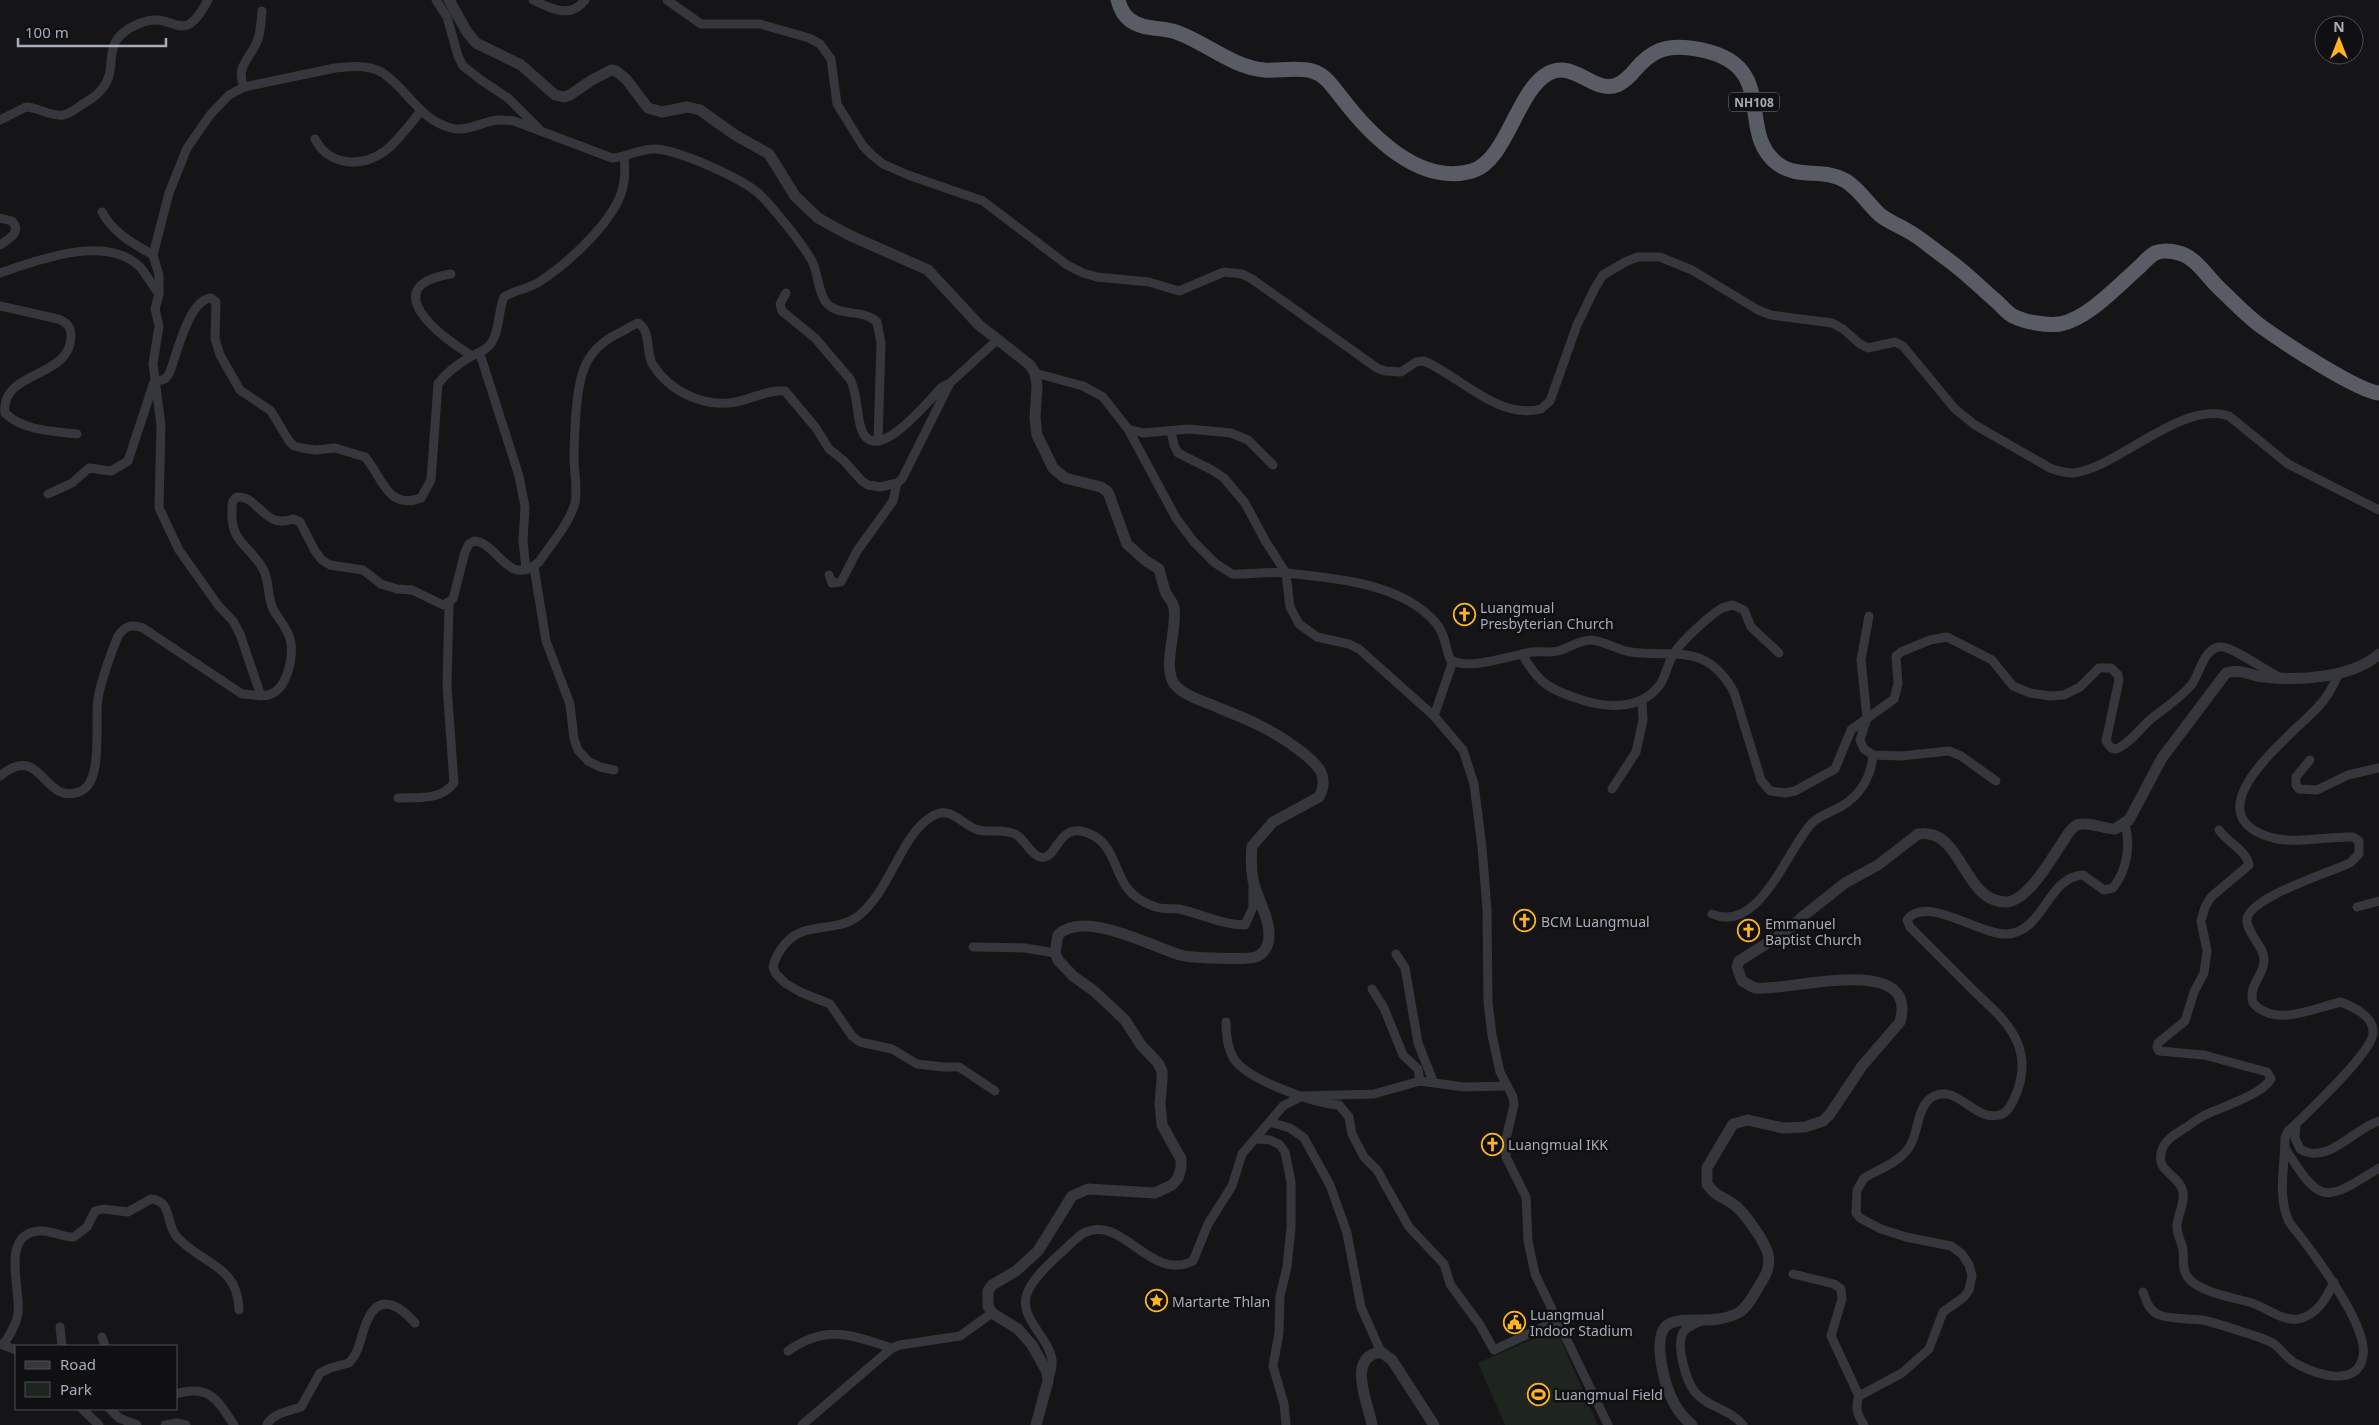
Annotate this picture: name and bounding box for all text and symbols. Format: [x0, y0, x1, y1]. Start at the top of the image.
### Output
scale bar [18, 15, 165, 47]
north arrow [2314, 15, 2364, 65]
text: N [2333, 17, 2345, 36]
text: 100 m [25, 22, 69, 42]
road number: NH108 [1729, 92, 1779, 111]
place label: Luangmual Presbyterian Church [1480, 598, 1614, 633]
church icon: Luangmual Presbyterian Church [1452, 603, 1476, 627]
church icon: BCM Luangmual [1513, 909, 1537, 933]
place label: BCM Luangmual [1541, 912, 1650, 931]
place label: Emmanuel Baptist Church [1765, 914, 1862, 949]
church icon: Emmanuel Baptist Church [1737, 919, 1761, 943]
church icon: Luangmual IKK [1480, 1132, 1504, 1156]
place label: Luangmual IKK [1508, 1135, 1608, 1154]
place icon: Martarte Thlan [1144, 1289, 1168, 1313]
place label: Martarte Thlan [1172, 1292, 1270, 1311]
place label: Luangmual Indoor Stadium [1530, 1305, 1633, 1340]
public building icon: Luangmual Indoor Stadium [1502, 1310, 1526, 1334]
legend [15, 1345, 178, 1410]
text: Road [60, 1354, 96, 1374]
text: Park [60, 1379, 92, 1399]
sports icon: Luangmual Field [1526, 1382, 1550, 1406]
place label: Luangmual Field [1554, 1385, 1663, 1404]

